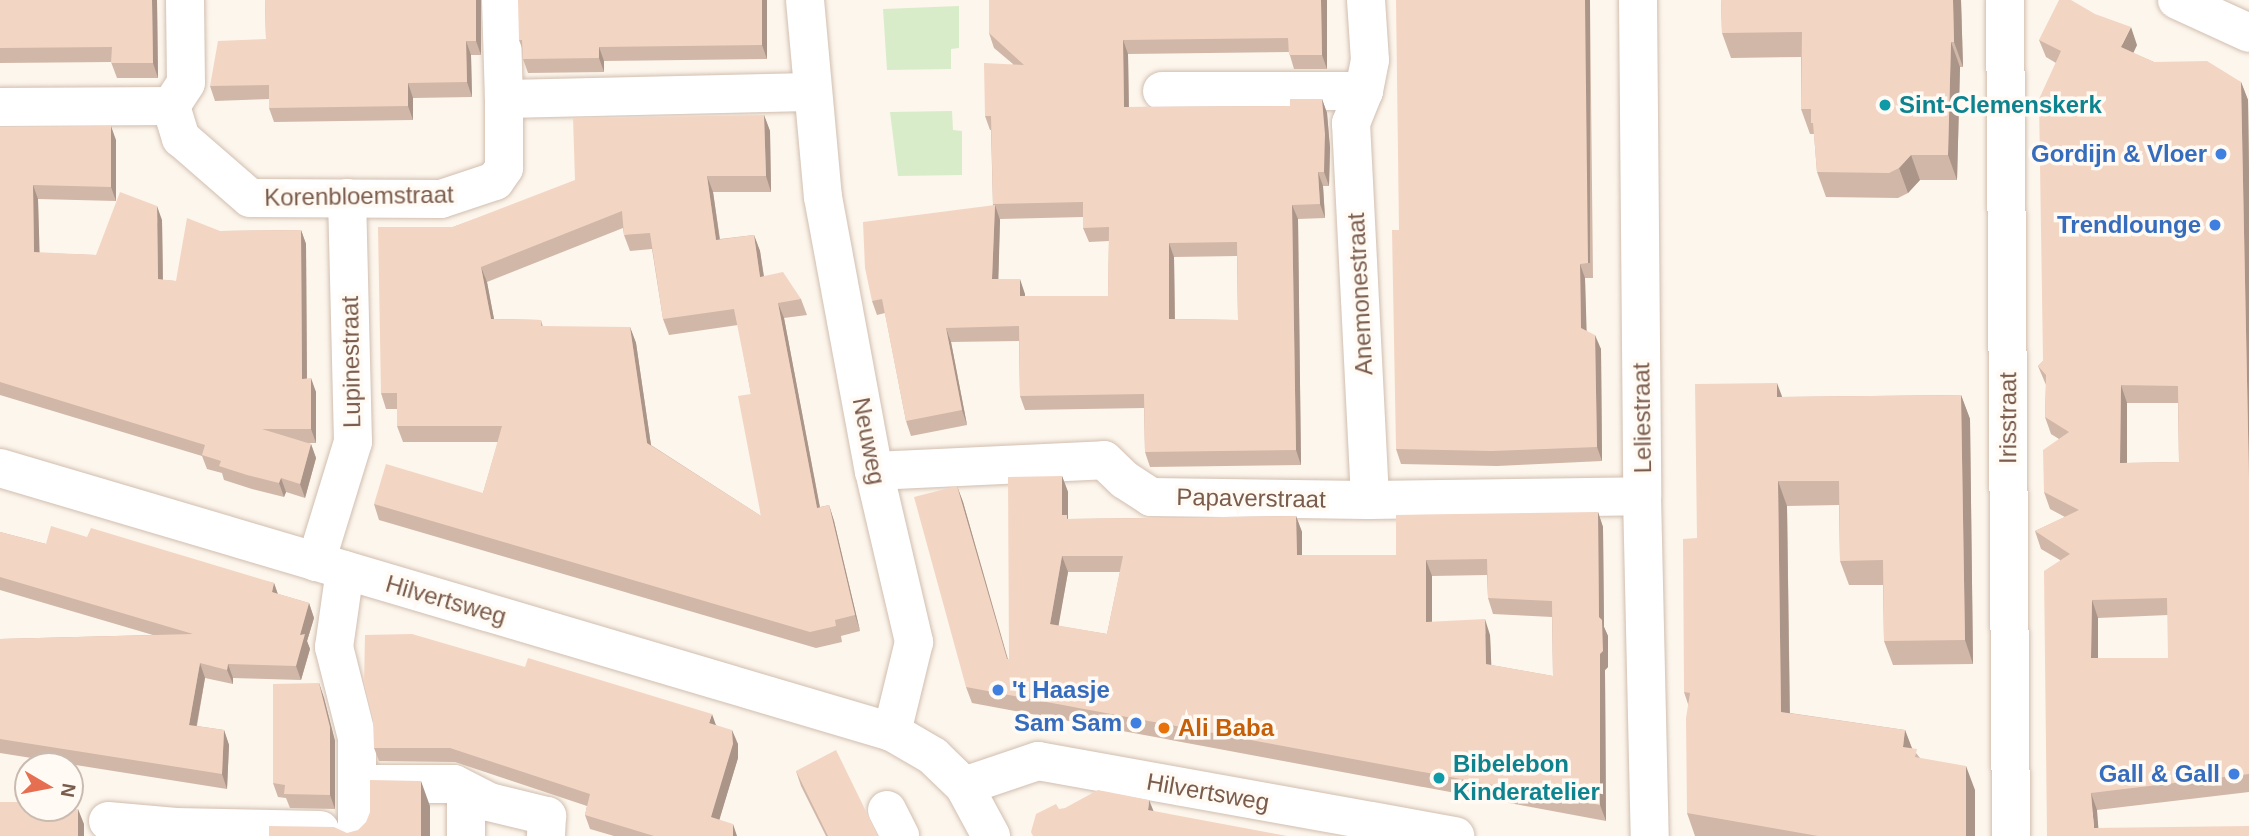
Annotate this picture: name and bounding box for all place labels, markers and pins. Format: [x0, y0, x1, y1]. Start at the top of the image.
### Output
place label: Sint-Clemenskerk [1899, 91, 2102, 119]
marker: Sint-Clemenskerk [1877, 97, 1893, 113]
place label: Gordijn & Vloer [2031, 140, 2207, 168]
marker: Gordijn & Vloer [2213, 146, 2229, 162]
place label: Trendlounge [2057, 211, 2201, 239]
marker: Trendlounge [2207, 217, 2223, 233]
place label: 't Haasje [1012, 676, 1110, 704]
marker: 't Haasje [990, 682, 1006, 698]
place label: Sam Sam [1014, 709, 1122, 737]
place label: Ali Baba [1178, 714, 1274, 742]
marker: Sam Sam [1128, 715, 1144, 731]
marker: Ali Baba [1156, 720, 1172, 736]
place label: Bibelebon Kinderatelier [1453, 750, 1600, 806]
place label: Gall & Gall [2099, 760, 2220, 788]
marker: Gall & Gall [2226, 766, 2242, 782]
marker: Bibelebon Kinderatelier [1431, 770, 1447, 786]

